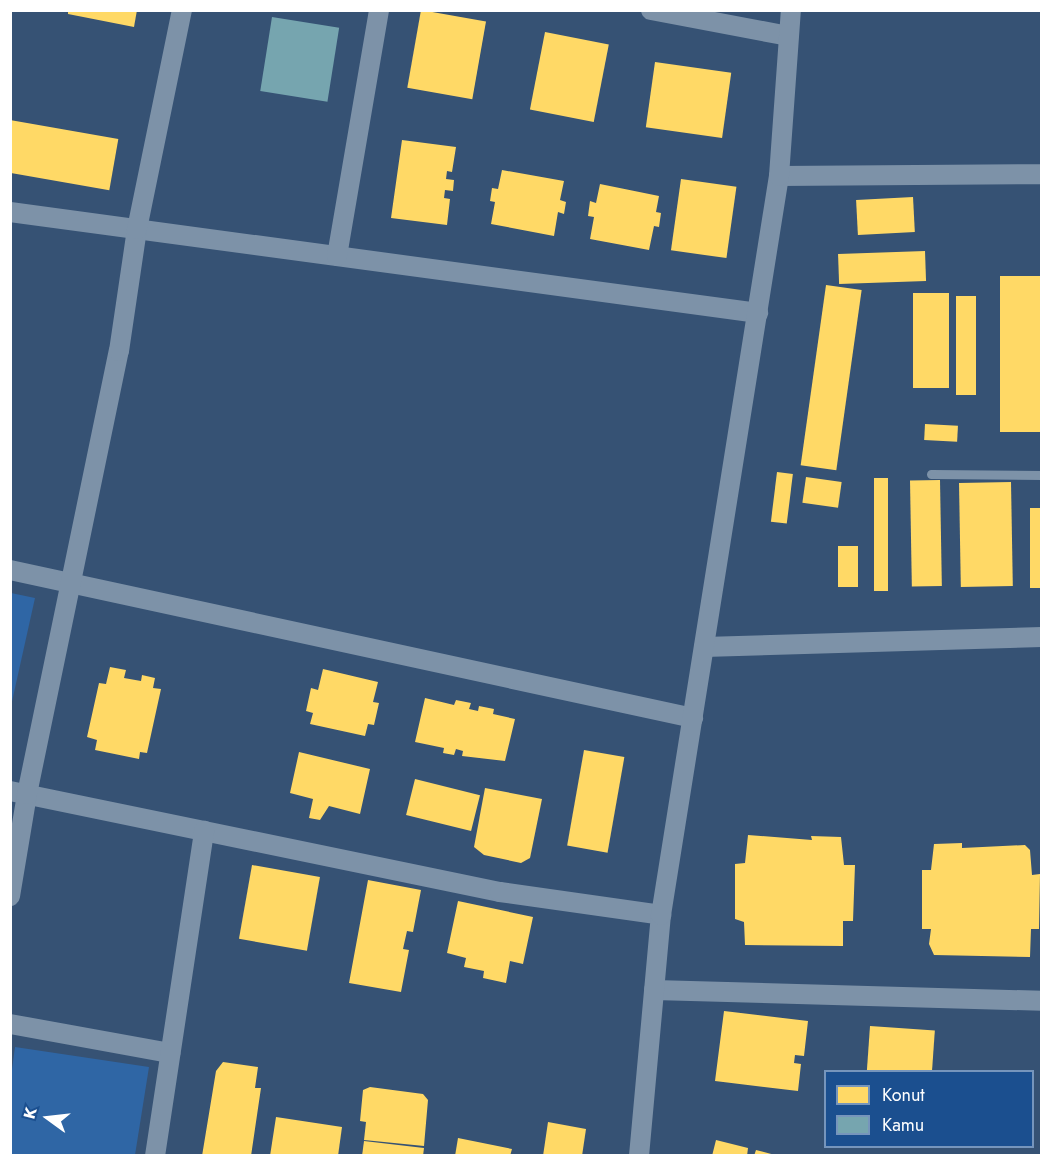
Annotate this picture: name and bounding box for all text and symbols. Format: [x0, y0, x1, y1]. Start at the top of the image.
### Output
legend [824, 1070, 1034, 1148]
text: Konut [882, 1082, 925, 1108]
north arrow [18, 1088, 78, 1148]
text: K [18, 1105, 43, 1122]
text: Kamu [882, 1112, 924, 1138]

